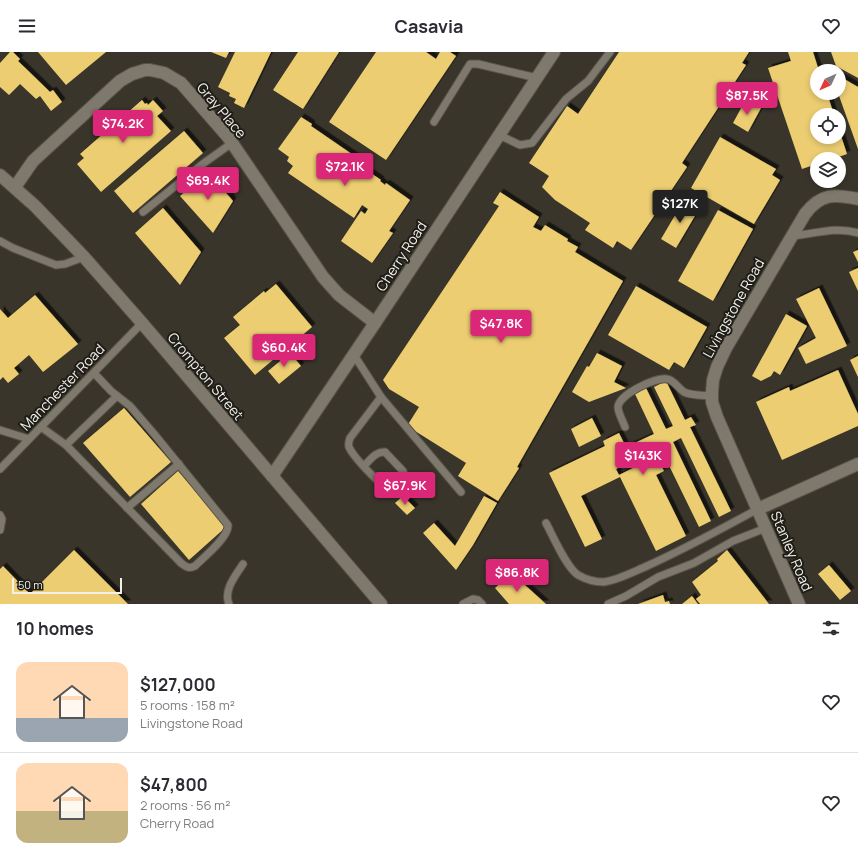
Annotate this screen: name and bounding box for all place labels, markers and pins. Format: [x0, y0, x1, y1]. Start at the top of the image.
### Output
pin: $87.5K [714, 82, 780, 116]
pin: $74.2K [90, 110, 156, 144]
pin: $72.1K [312, 153, 378, 187]
pin: $69.4K [175, 167, 241, 201]
pin: $127K [652, 190, 708, 224]
pin: $47.8K [468, 310, 534, 344]
pin: $60.4K [251, 334, 317, 368]
pin: $143K [615, 442, 671, 476]
pin: $67.9K [372, 472, 438, 506]
pin: $86.8K [484, 559, 550, 593]

